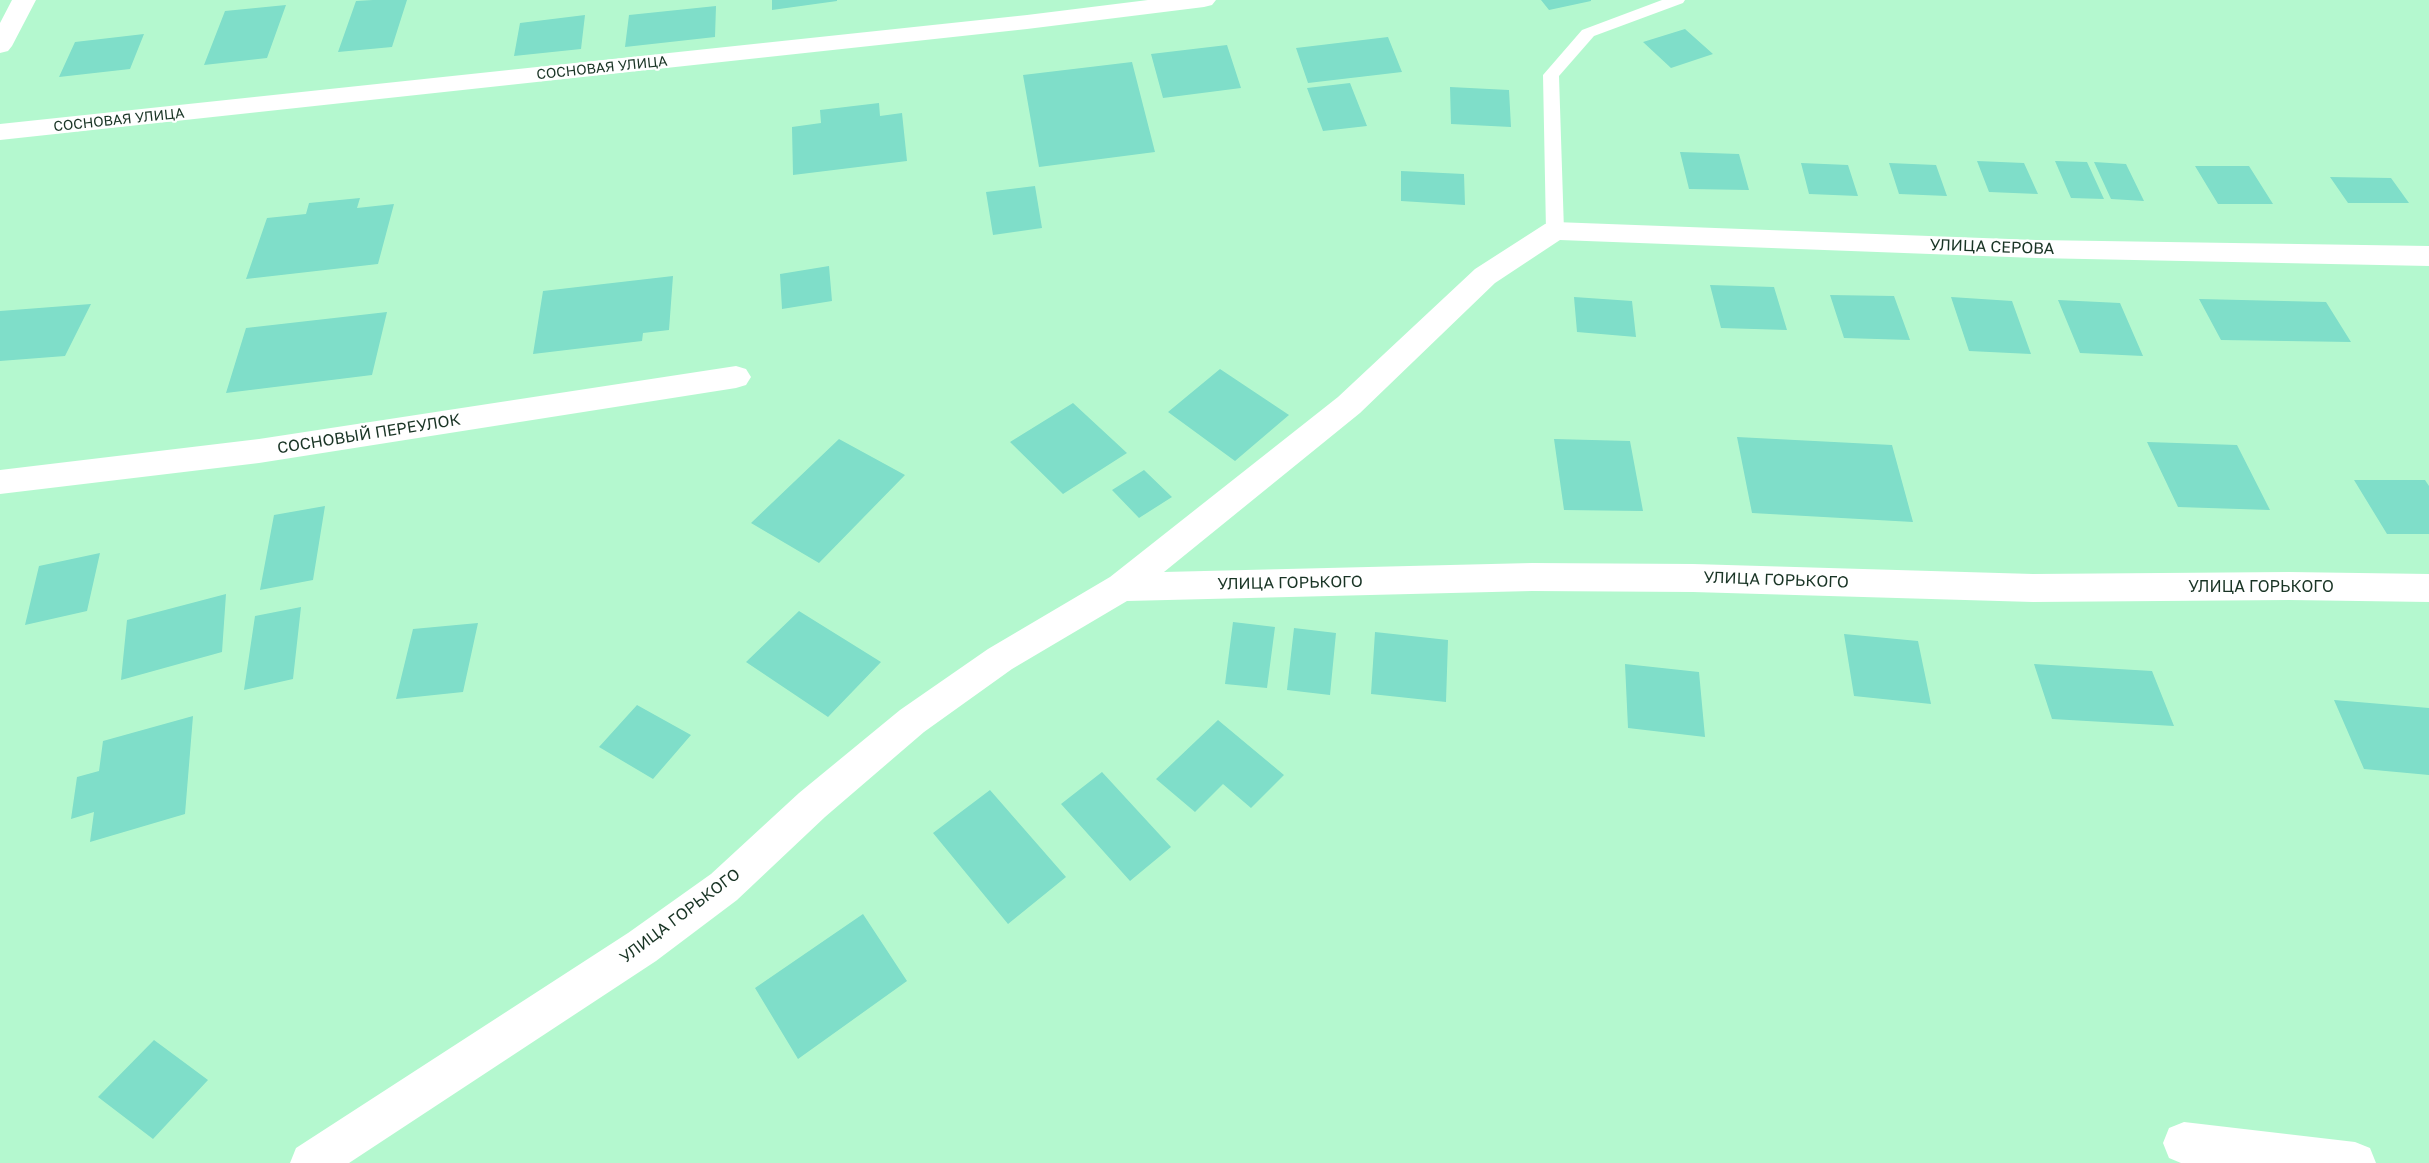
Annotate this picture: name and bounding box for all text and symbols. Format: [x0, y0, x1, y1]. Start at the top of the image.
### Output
street label: СОСНОВАЯ УЛИЦА [536, 53, 668, 83]
street label: СОСНОВАЯ УЛИЦА [53, 105, 185, 135]
street label: УЛИЦА СЕРОВА [1929, 235, 2055, 259]
street label: СОСНОВЫЙ ПЕРЕУЛОК [276, 410, 462, 458]
street label: УЛИЦА ГОРЬКОГО [1703, 568, 1849, 592]
street label: УЛИЦА ГОРЬКОГО [1217, 572, 1363, 594]
street label: УЛИЦА ГОРЬКОГО [2188, 577, 2334, 597]
street label: УЛИЦА ГОРЬКОГО [616, 865, 744, 967]

